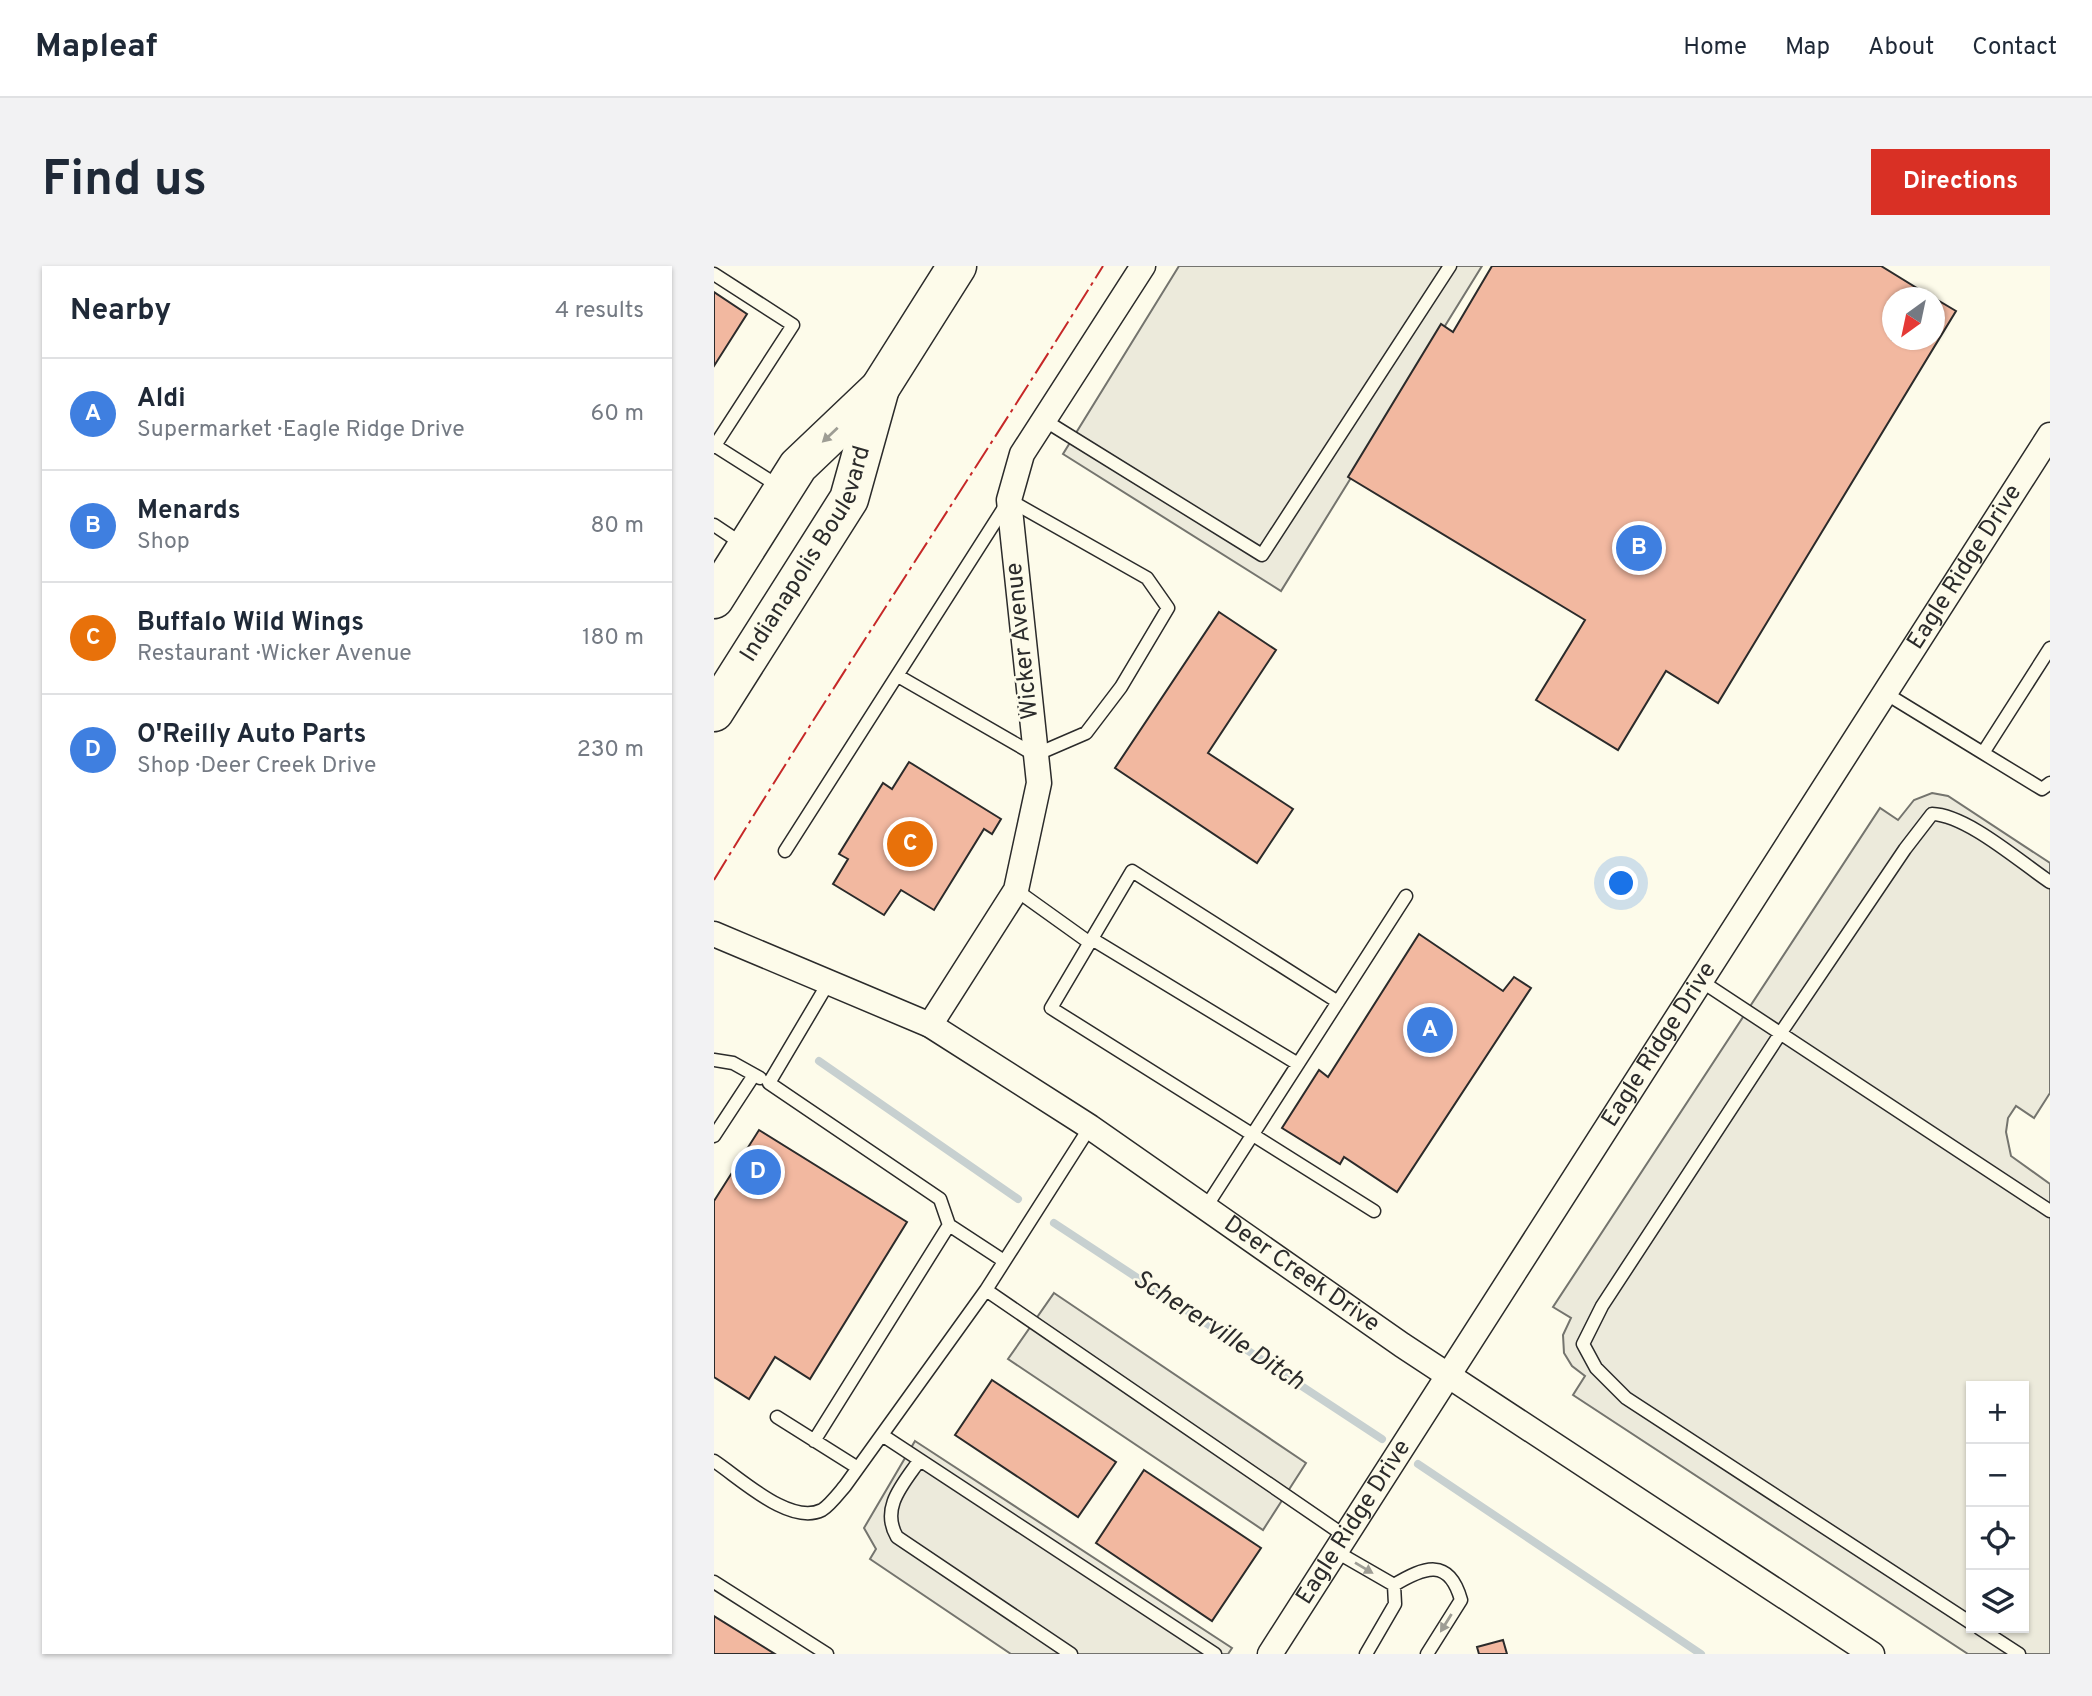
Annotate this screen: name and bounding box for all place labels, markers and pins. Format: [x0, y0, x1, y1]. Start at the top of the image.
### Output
pin: B [1616, 522, 1662, 574]
pin: C [887, 818, 933, 870]
pin: A [1407, 1004, 1453, 1056]
pin: D [735, 1146, 781, 1198]

